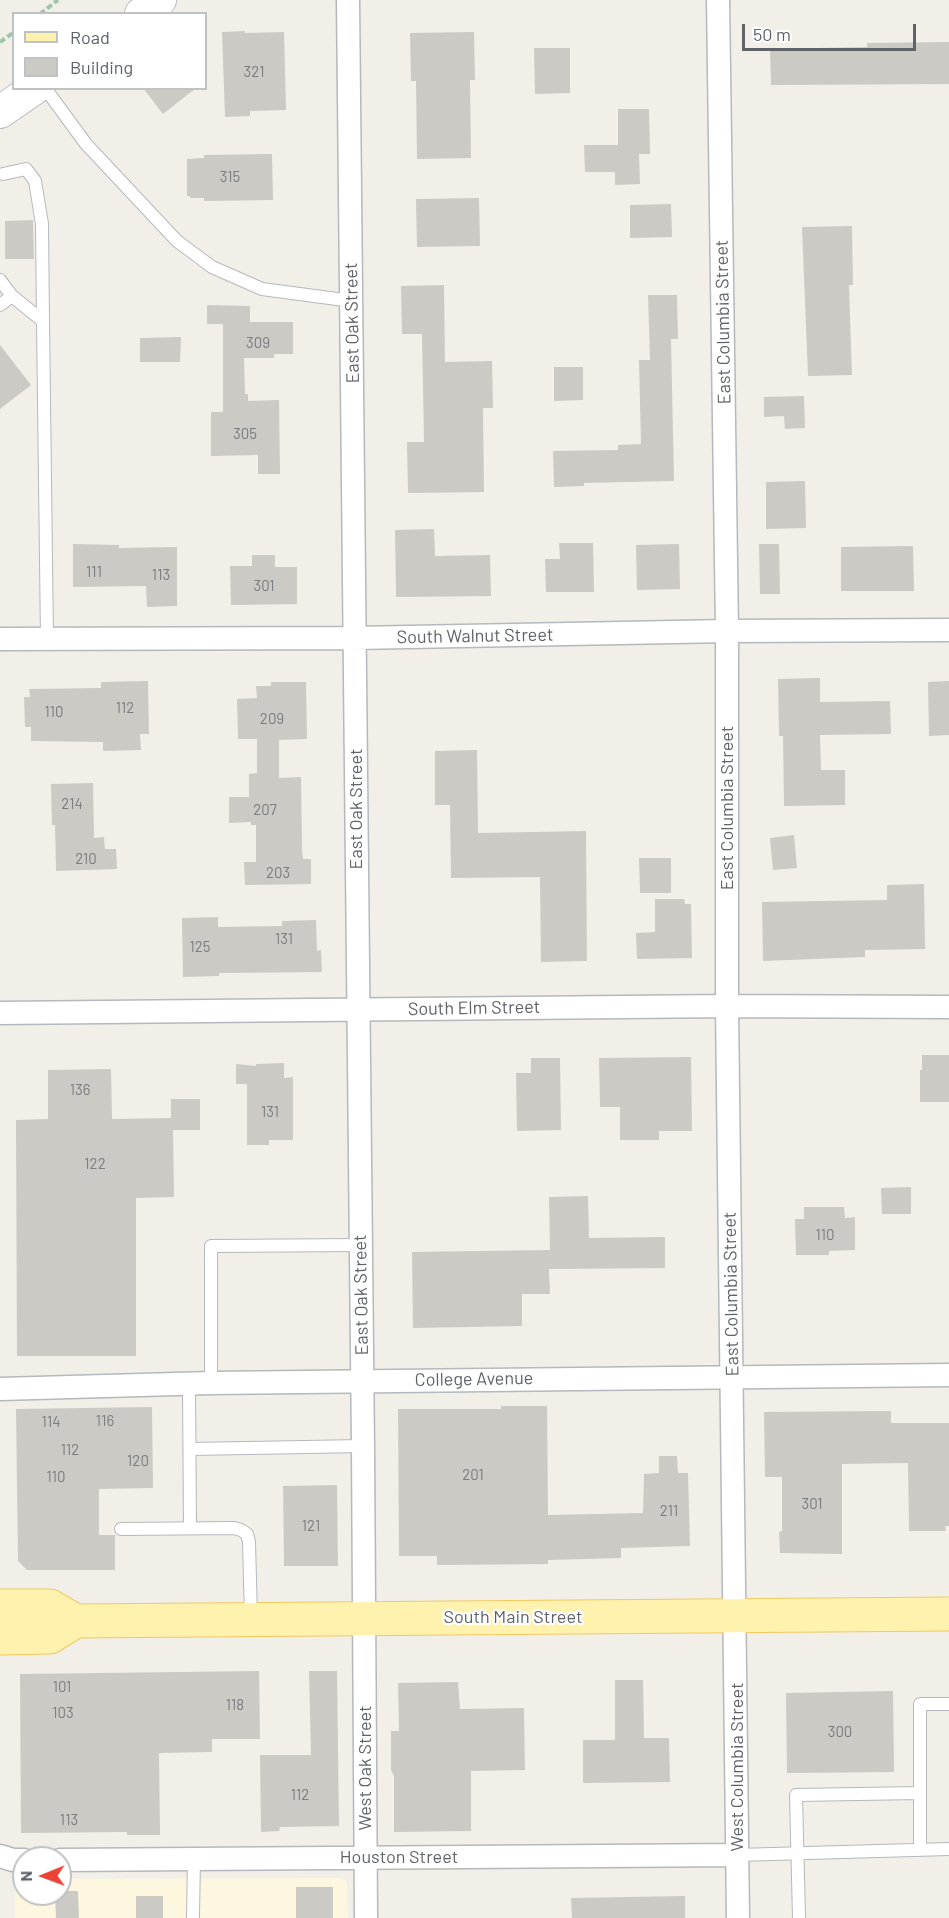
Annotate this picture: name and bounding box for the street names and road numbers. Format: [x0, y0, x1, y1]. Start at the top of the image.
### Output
street label: East Columbia Street [711, 240, 735, 404]
street label: East Oak Street [340, 262, 364, 384]
street label: South Walnut Street [396, 624, 554, 648]
street label: East Columbia Street [716, 726, 738, 890]
street label: East Oak Street [345, 749, 367, 869]
street label: South Elm Street [408, 996, 540, 1020]
street label: East Columbia Street [719, 1212, 743, 1376]
street label: East Oak Street [349, 1234, 373, 1356]
street label: College Avenue [415, 1367, 533, 1391]
street label: South Main Street [444, 1606, 582, 1628]
street label: West Columbia Street [726, 1683, 748, 1851]
street label: West Oak Street [354, 1705, 376, 1831]
street label: Houston Street [340, 1846, 458, 1868]

